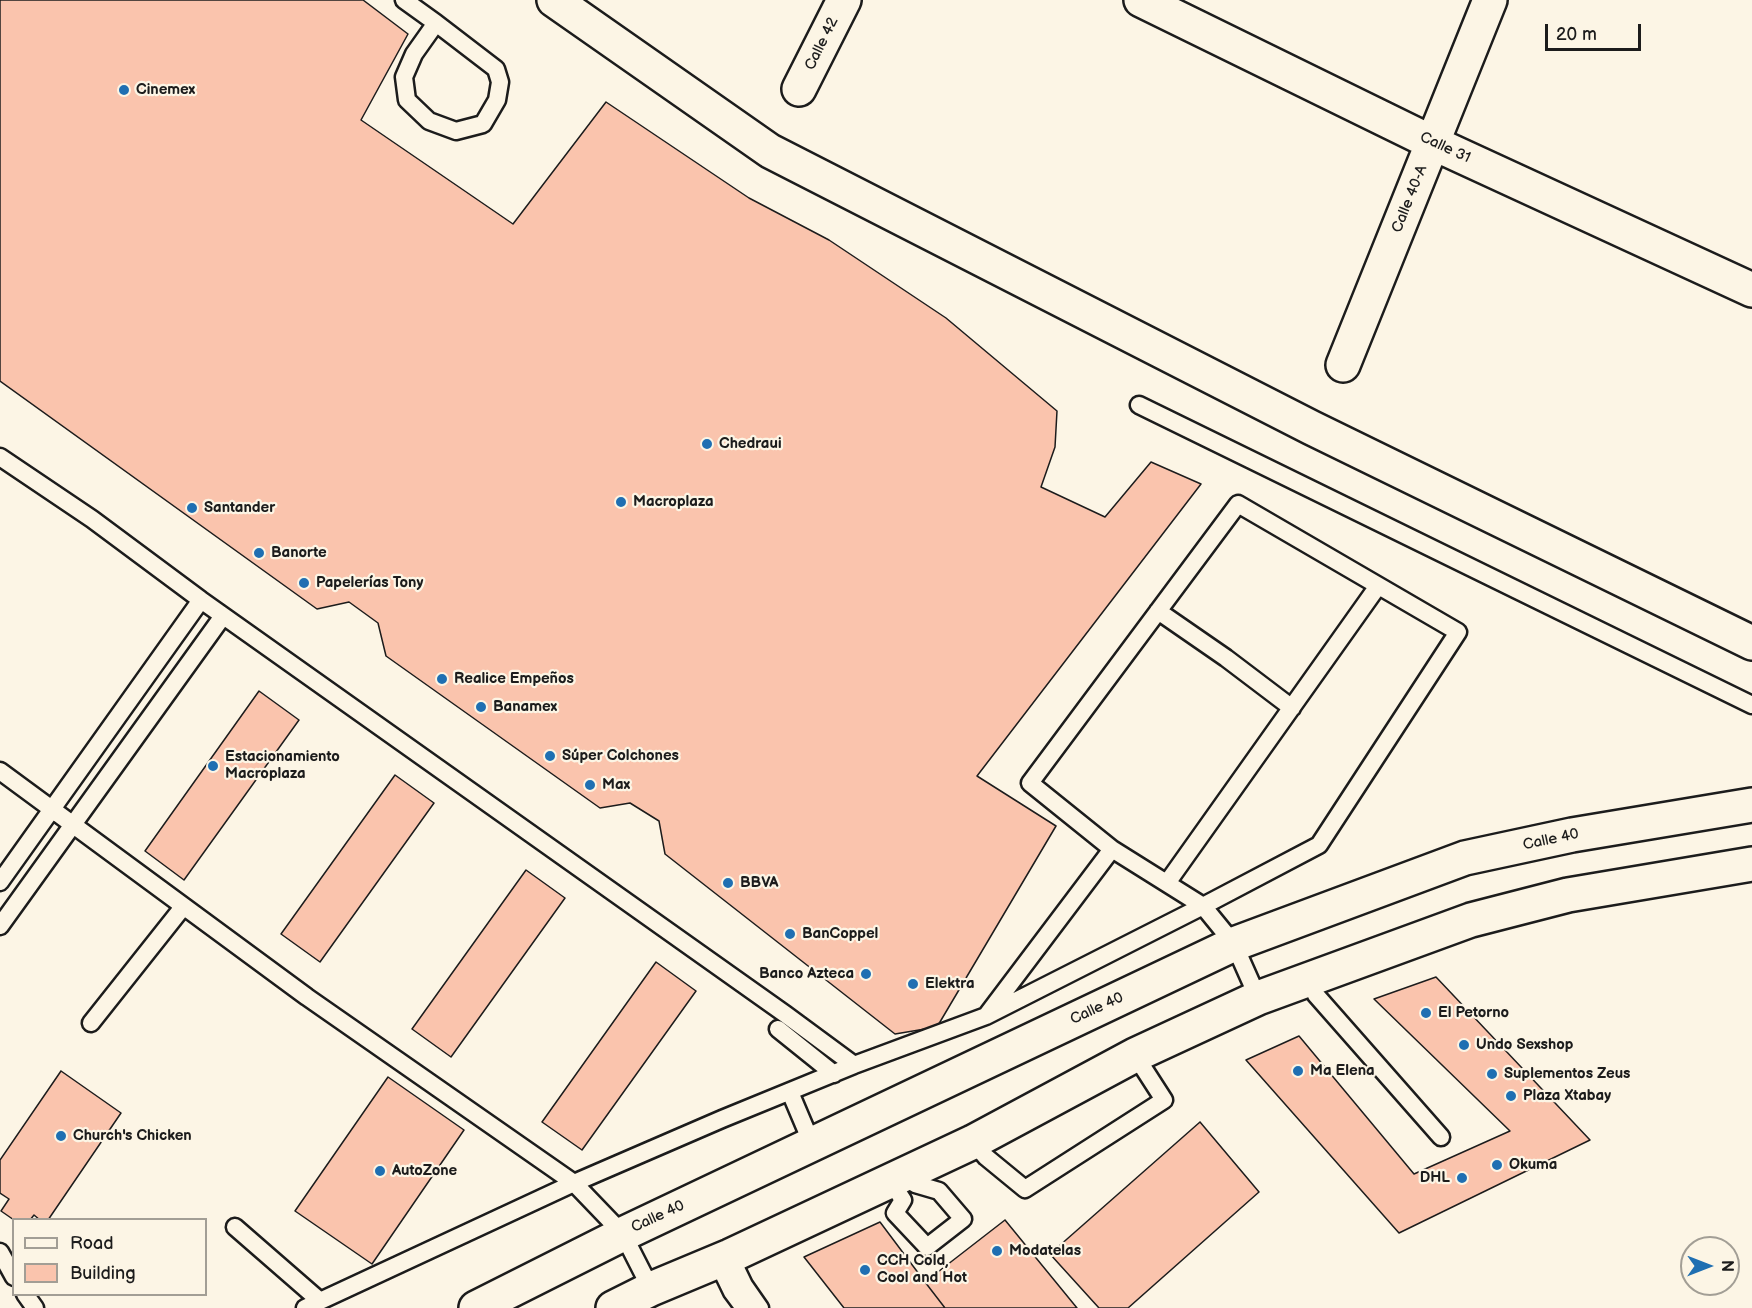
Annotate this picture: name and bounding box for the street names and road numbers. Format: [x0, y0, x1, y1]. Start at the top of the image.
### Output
street label: Calle 42 [801, 15, 843, 73]
street label: Calle 31 [1417, 128, 1473, 168]
street label: Calle 40-A [1388, 163, 1432, 235]
street label: Calle 40 [1521, 825, 1581, 855]
street label: Calle 40 [1068, 989, 1126, 1029]
street label: Calle 40 [629, 1197, 687, 1237]

